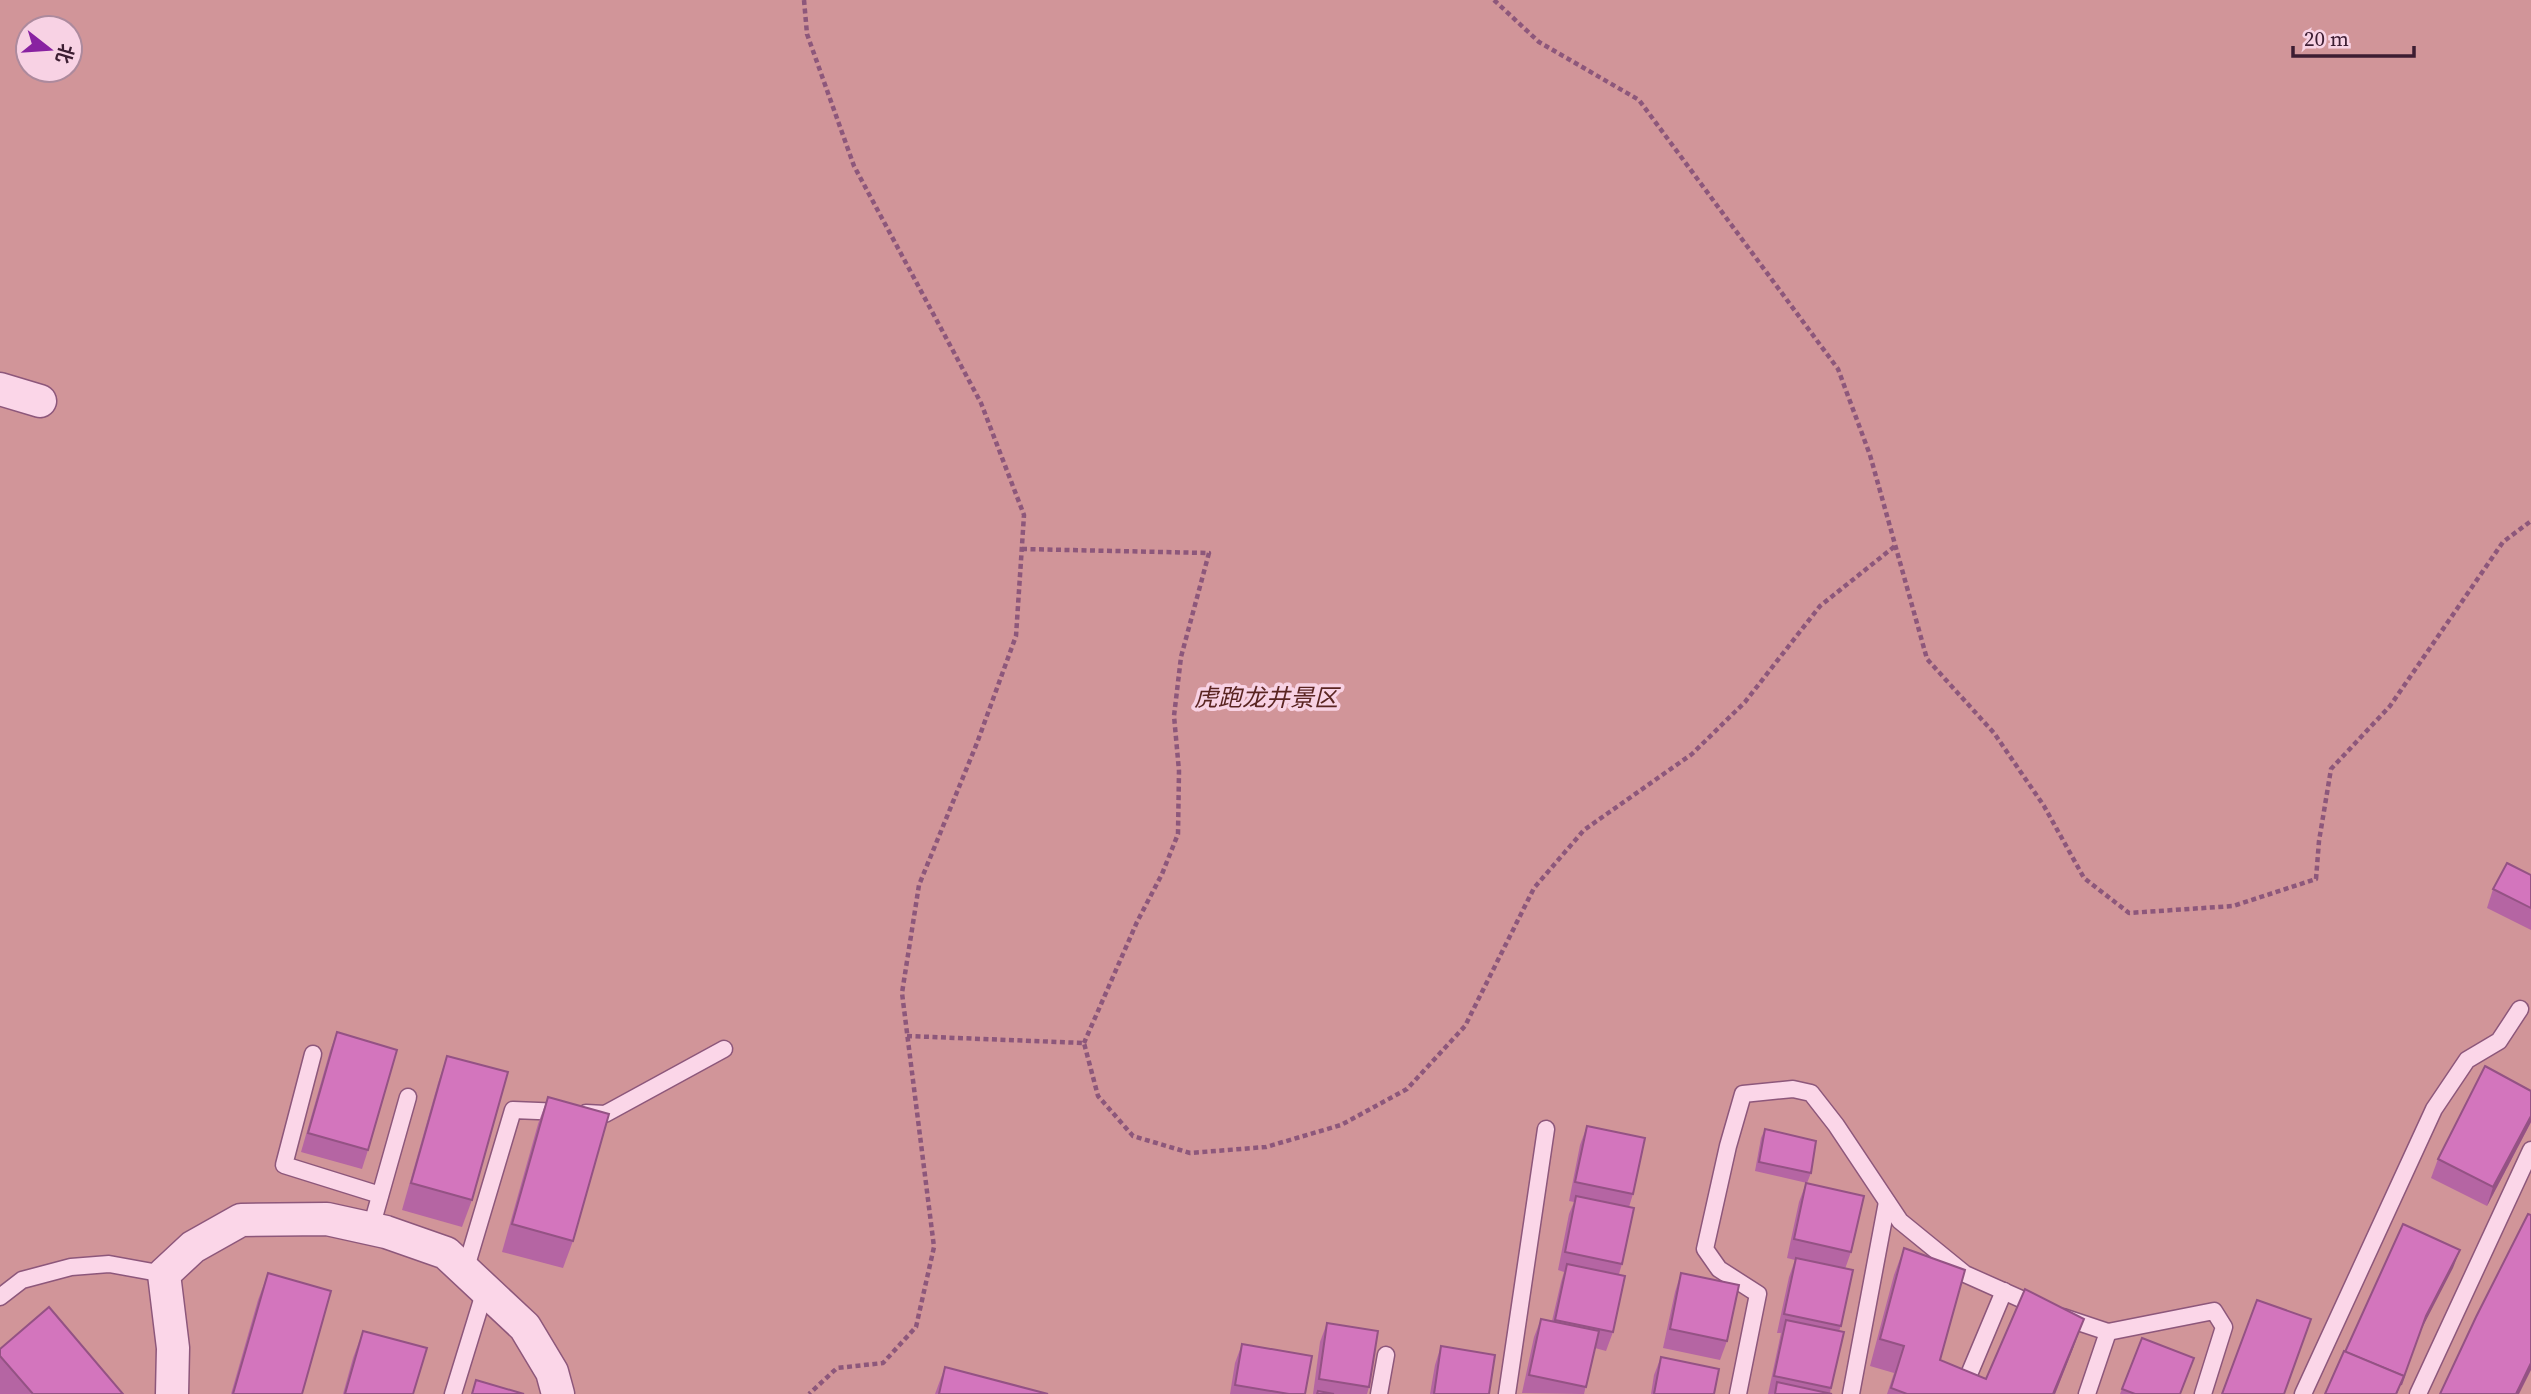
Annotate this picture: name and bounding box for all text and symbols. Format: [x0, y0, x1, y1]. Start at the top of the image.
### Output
north arrow [14, 14, 84, 84]
scale bar [2293, 14, 2414, 58]
text: 20 m [2304, 24, 2349, 53]
text: 北 [50, 41, 80, 67]
park label: 虎跑龙井景区 [1194, 681, 1341, 714]

